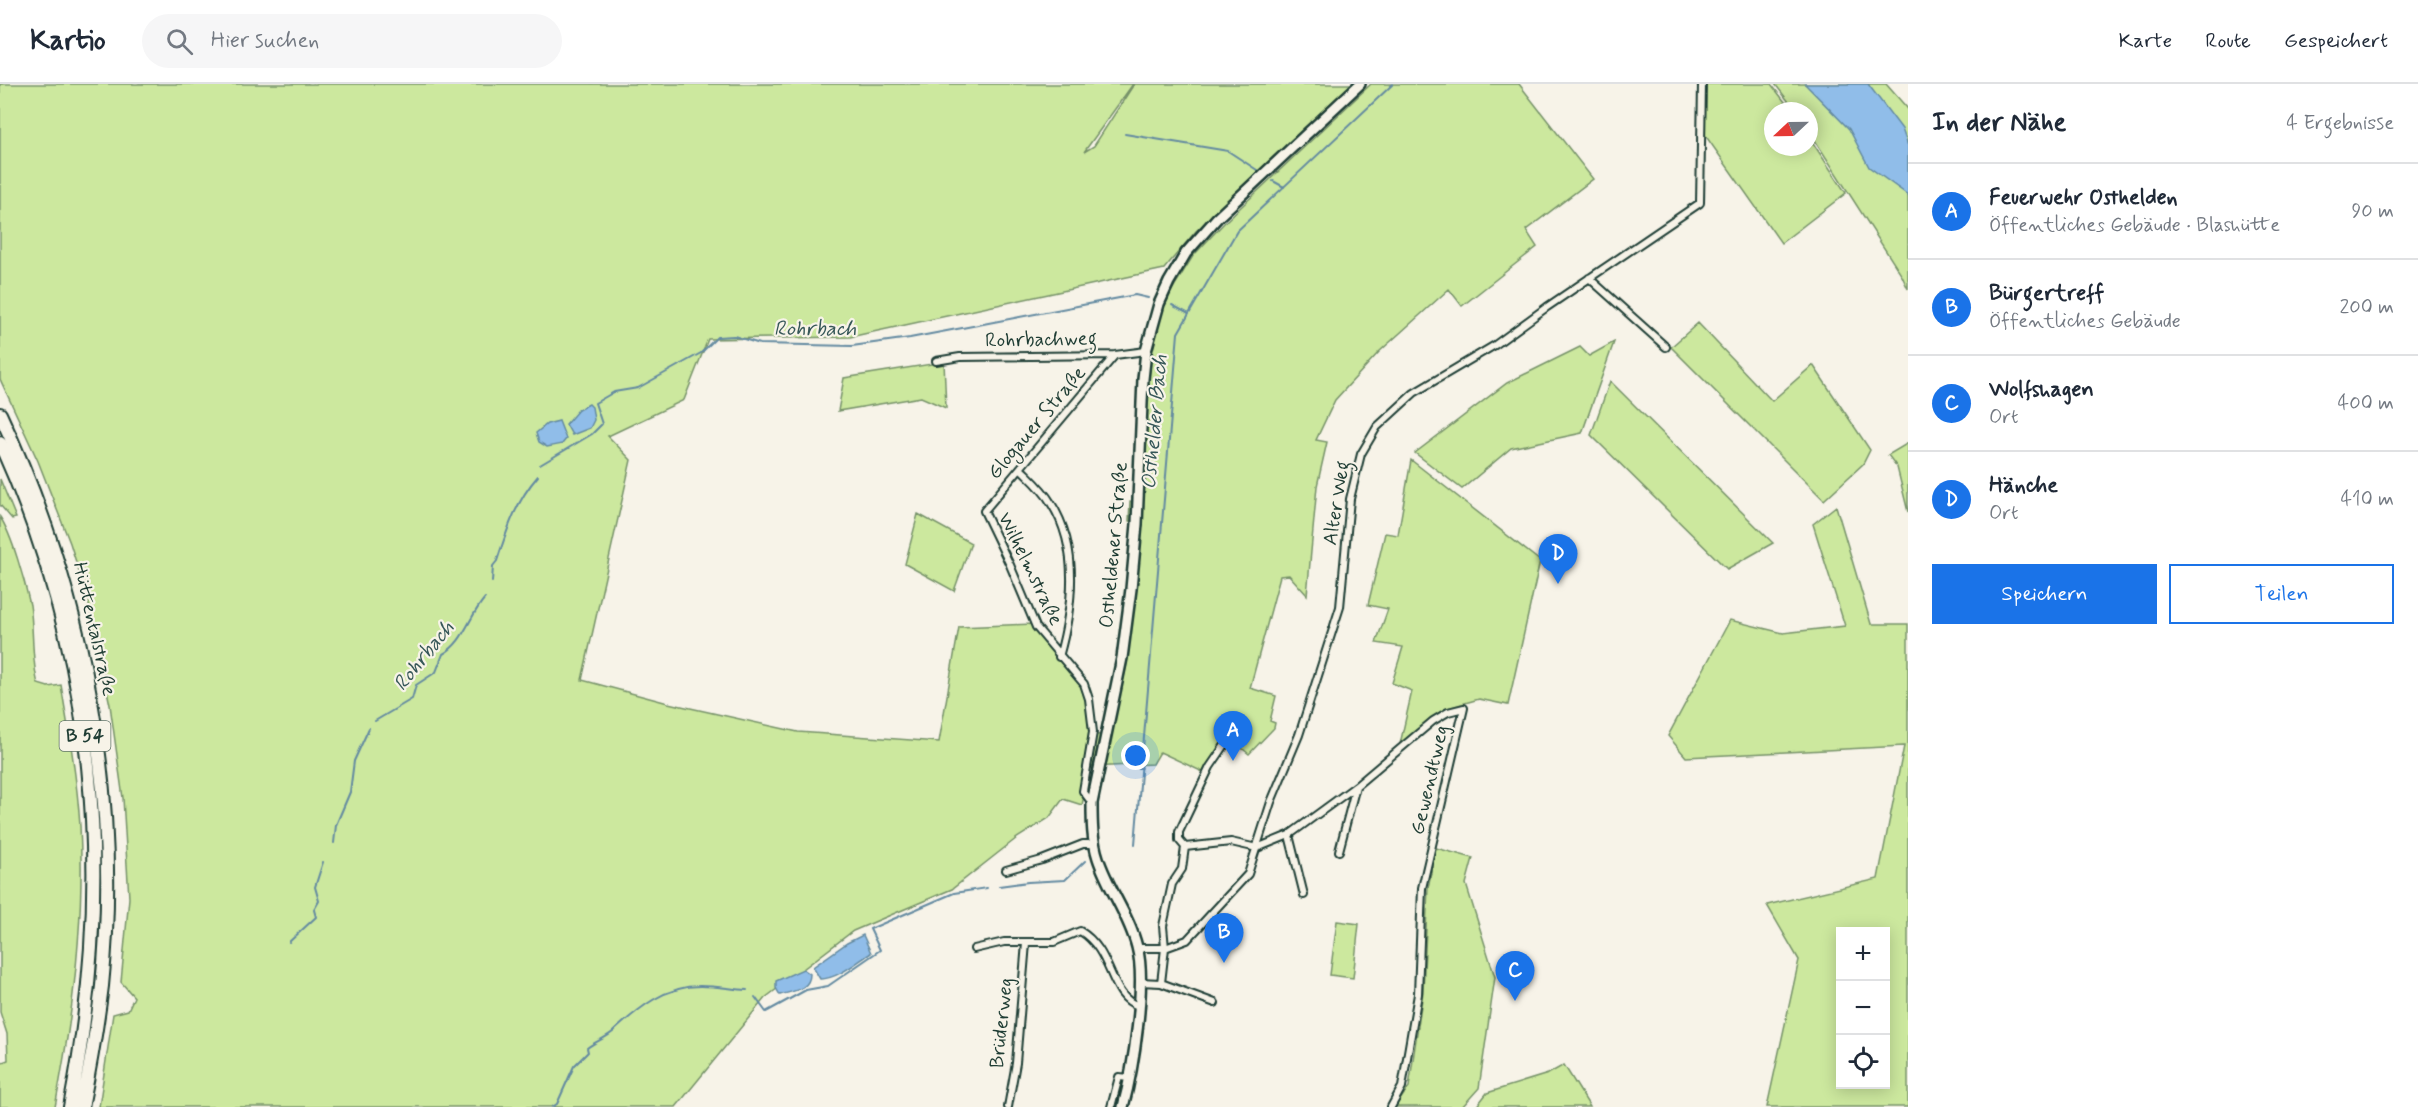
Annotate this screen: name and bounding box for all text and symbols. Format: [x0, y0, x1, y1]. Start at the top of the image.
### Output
search box [142, 14, 562, 68]
text: Kartio [30, 23, 106, 60]
icon: search [163, 25, 196, 58]
text: Hier suchen [211, 27, 319, 55]
text: Karte [2119, 27, 2172, 55]
text: Route [2205, 27, 2251, 55]
text: Gespeichert [2284, 27, 2388, 55]
north arrow [1764, 102, 1818, 156]
text: In der Nähe [1932, 106, 2066, 140]
text: 4 Ergebnisse [2286, 110, 2394, 137]
text: Feuerwehr Osthelden [1989, 184, 2178, 212]
text: A [1945, 198, 1958, 225]
text: 90 m [2351, 198, 2394, 225]
text: Öffentliches Gebäude · Blashütte [1989, 212, 2280, 239]
text: Bürgertreff [1989, 280, 2104, 308]
text: B [1945, 294, 1958, 321]
text: 200 m [2339, 294, 2394, 321]
text: Öffentliches Gebäude [1989, 308, 2181, 335]
water label: Rohrbach [774, 315, 857, 343]
street label: Rohrbachweg [985, 326, 1097, 356]
water label: Osthelder Bach [1135, 353, 1175, 491]
street label: Glogauer Straße [982, 361, 1093, 486]
text: Wolfshagen [1989, 376, 2094, 404]
text: C [1944, 390, 1959, 417]
text: 400 m [2338, 390, 2394, 417]
text: Ort [1989, 404, 2018, 431]
street label: Alter Weg [1317, 459, 1359, 548]
street label: Ostheldener Straße [1093, 461, 1135, 629]
text: Hänche [1989, 472, 2058, 500]
text: D [1945, 486, 1958, 513]
text: 410 m [2340, 486, 2394, 513]
text: Ort [1989, 500, 2018, 527]
street label: Wilhelmstraße [991, 508, 1069, 630]
pin: D [1538, 534, 1578, 584]
street label: Hüttentalstraße [65, 559, 123, 699]
button: Speichern [1932, 564, 2157, 624]
button: Teilen [2169, 564, 2394, 624]
water label: Rohrbach [387, 615, 461, 697]
pin: A [1214, 712, 1252, 761]
road number: B 54 [60, 721, 110, 751]
street label: Gewendtweg [1404, 723, 1456, 837]
your location [1121, 741, 1150, 770]
pin: B [1204, 914, 1244, 963]
map controls [1836, 927, 1890, 1089]
button: + [1836, 927, 1890, 981]
pin: C [1496, 952, 1534, 1001]
street label: Brüderweg [984, 976, 1020, 1070]
button: − [1836, 981, 1890, 1035]
button: locate [1836, 1035, 1890, 1089]

